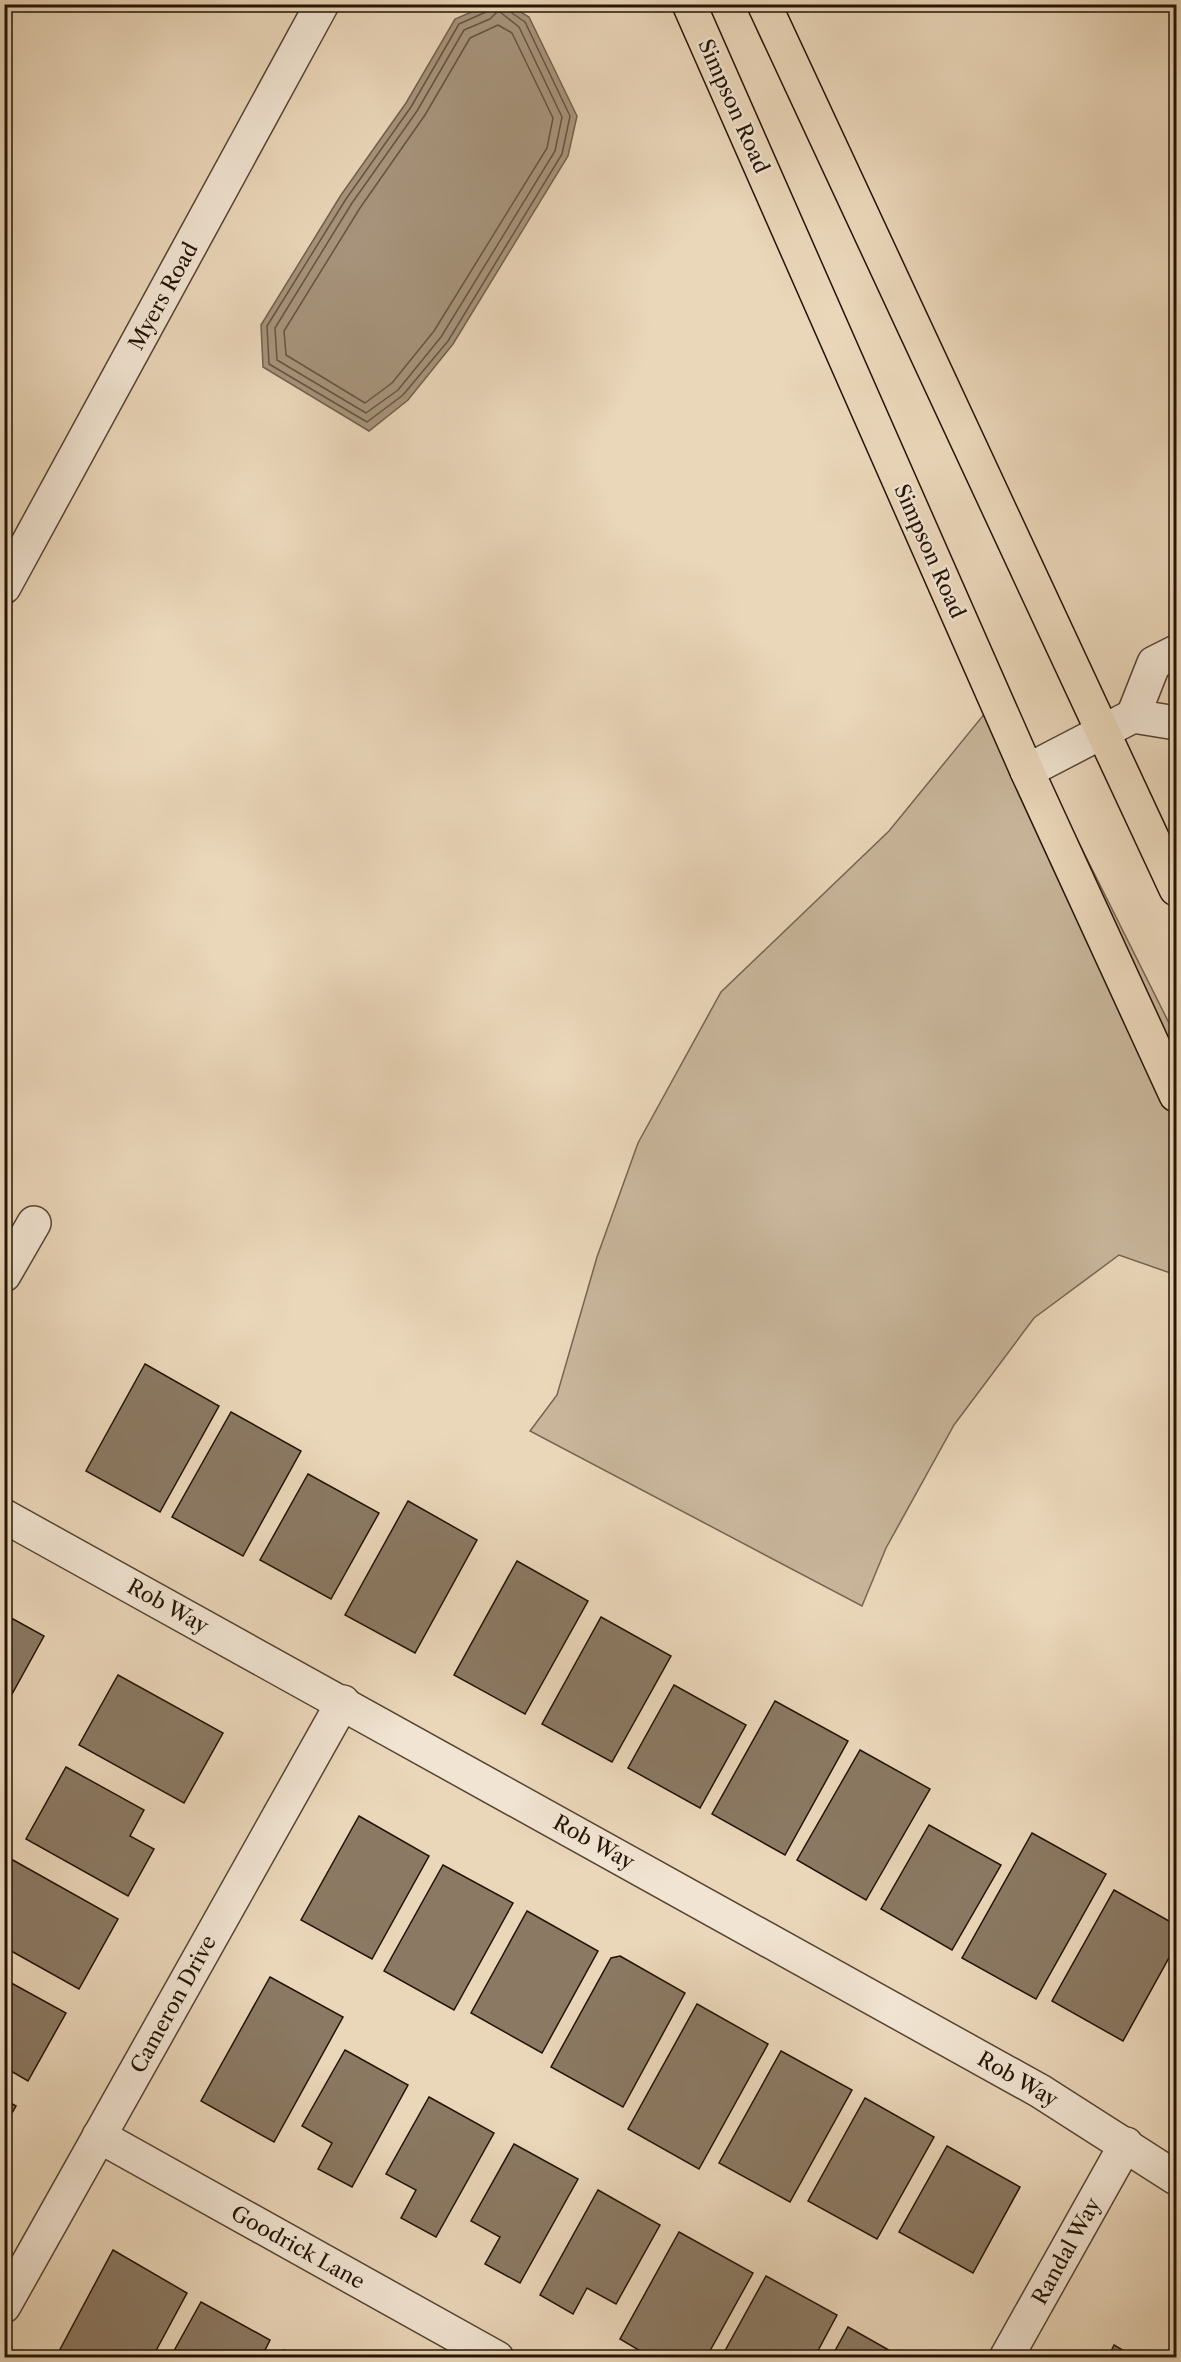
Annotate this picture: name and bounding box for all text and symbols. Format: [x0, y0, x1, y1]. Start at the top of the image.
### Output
street label: Simpson Road [693, 35, 775, 177]
street label: Myers Road [123, 238, 203, 354]
street label: Simpson Road [889, 480, 971, 622]
street label: Rob Way [123, 1574, 213, 1639]
street label: Rob Way [549, 1810, 639, 1875]
street label: Cameron Drive [125, 1931, 221, 2077]
street label: Rob Way [973, 2046, 1063, 2112]
street label: Randal Way [1027, 2193, 1106, 2309]
street label: Goodrick Lane [227, 2200, 369, 2294]

